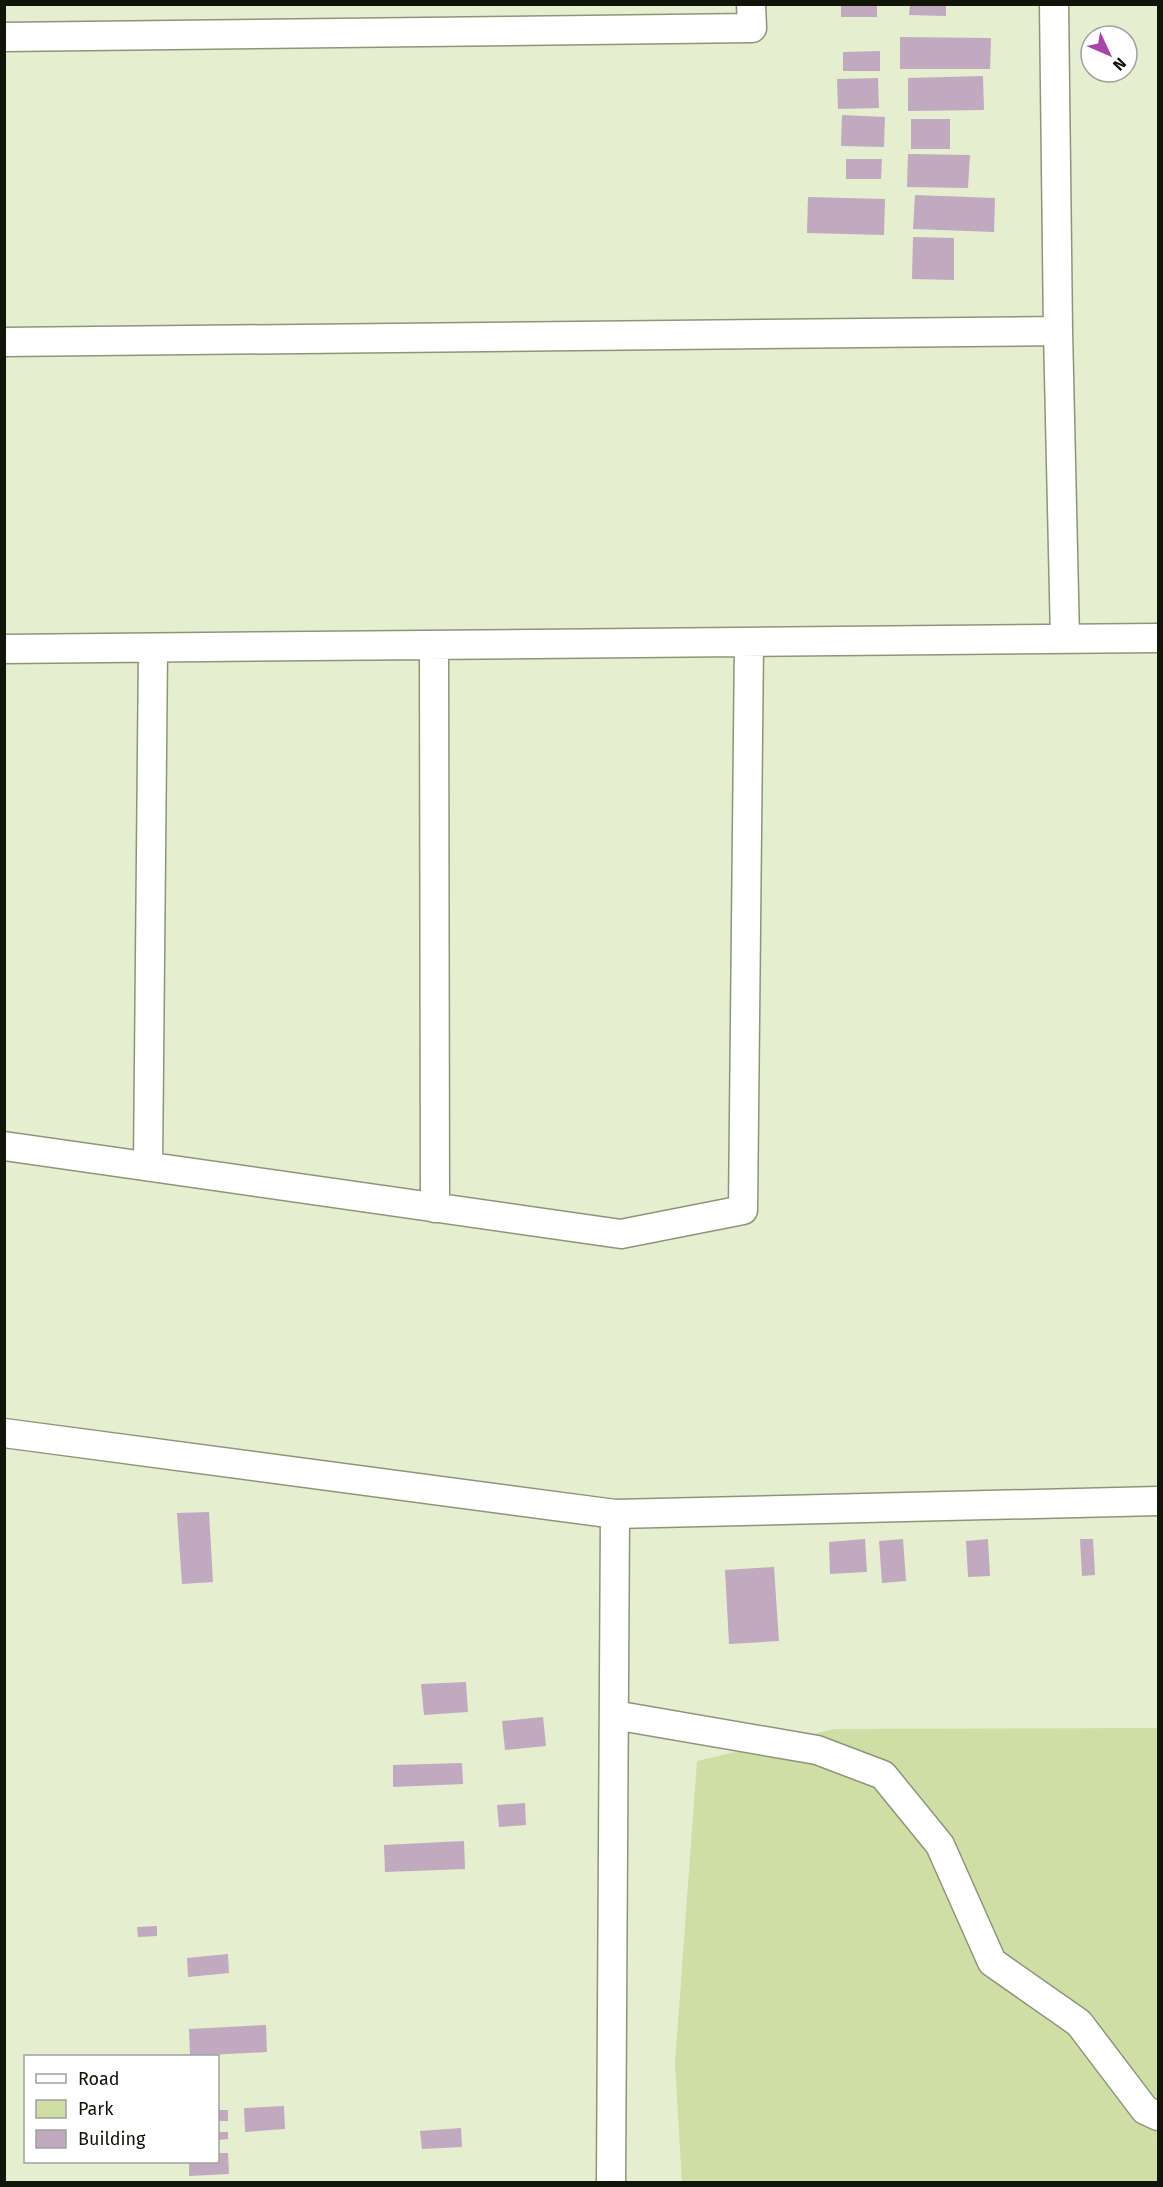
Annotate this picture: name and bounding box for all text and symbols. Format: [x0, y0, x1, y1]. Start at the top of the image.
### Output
north arrow [1079, 24, 1139, 84]
text: N [1109, 54, 1130, 74]
legend [24, 2055, 219, 2163]
text: Road [78, 2068, 120, 2090]
text: Park [78, 2098, 114, 2120]
text: Building [78, 2128, 146, 2150]

